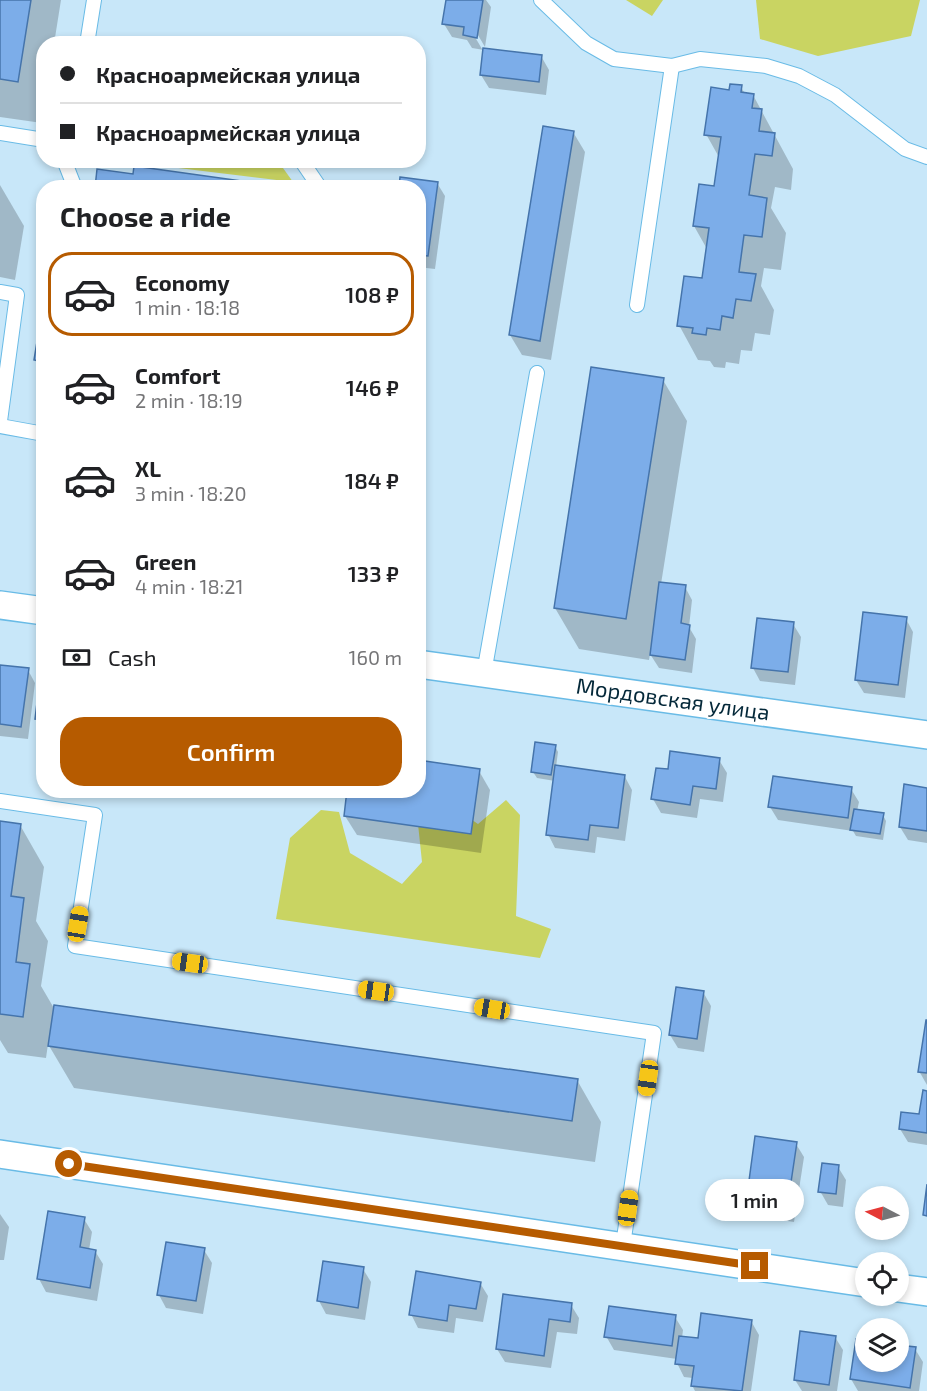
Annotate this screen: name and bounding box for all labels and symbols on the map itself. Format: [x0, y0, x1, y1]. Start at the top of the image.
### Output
street label: Мордовская улица [574, 672, 772, 725]
car [66, 905, 90, 943]
car [171, 952, 209, 974]
car [357, 980, 395, 1002]
car [473, 997, 511, 1021]
car [637, 1059, 659, 1097]
route start [55, 1150, 82, 1177]
callout: 1 min [706, 1179, 804, 1221]
north arrow [855, 1186, 909, 1240]
car [617, 1189, 639, 1227]
route end [741, 1252, 768, 1279]

